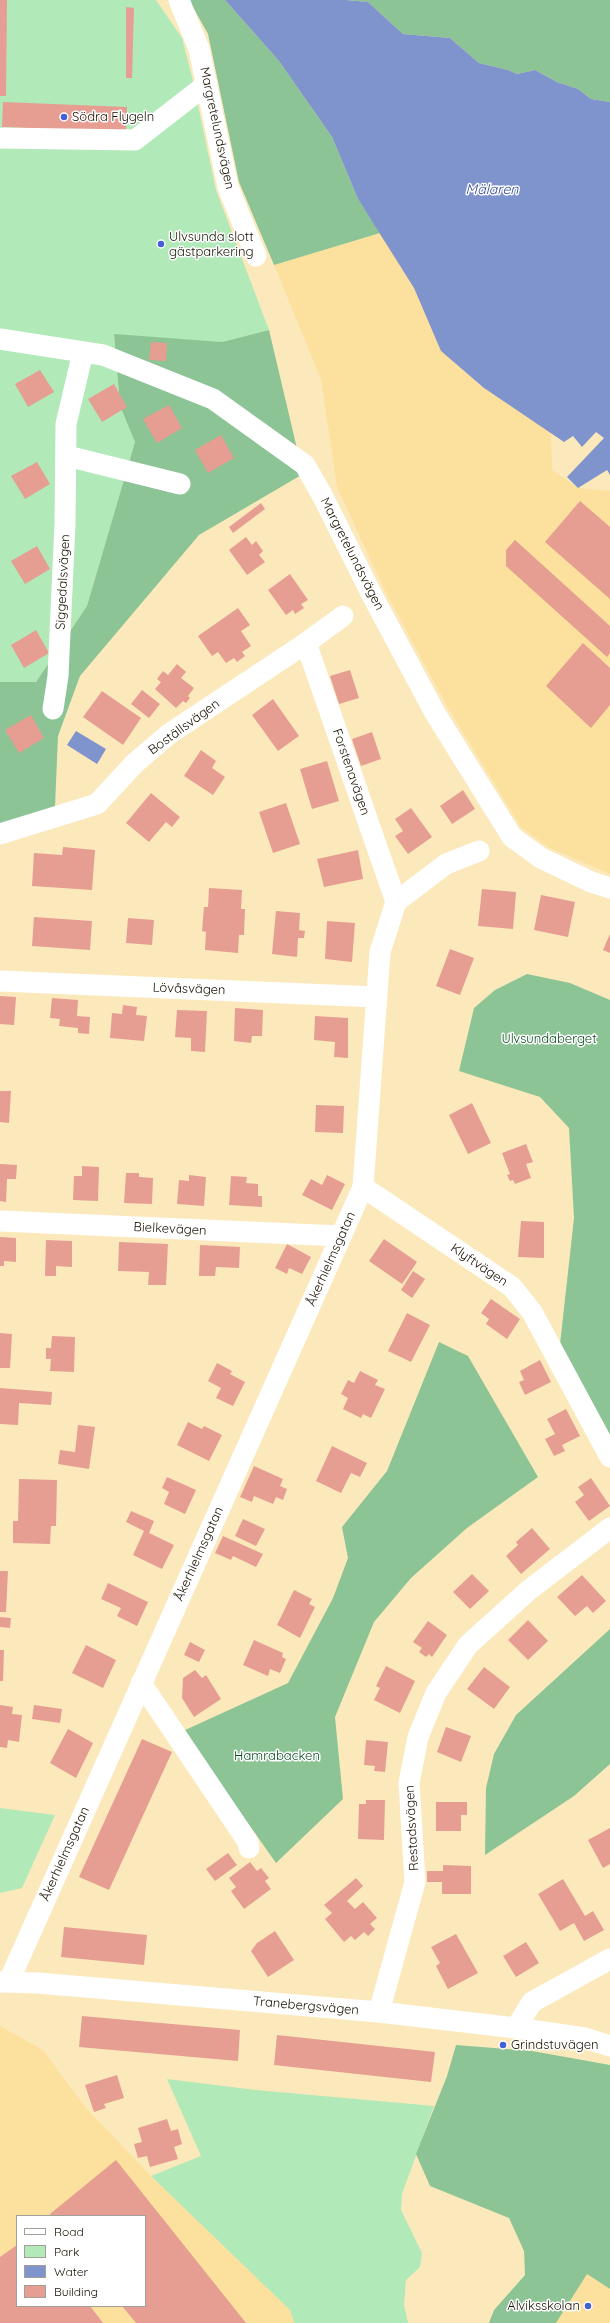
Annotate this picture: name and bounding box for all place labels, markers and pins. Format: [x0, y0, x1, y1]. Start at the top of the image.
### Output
place label: Södra Flygeln [72, 109, 154, 125]
marker: Södra Flygeln [59, 112, 69, 122]
place label: Ulvsunda slott gästparkering [169, 229, 254, 260]
marker: Ulvsunda slott gästparkering [156, 239, 166, 249]
place label: Grindstuvägen [511, 2037, 599, 2053]
marker: Grindstuvägen [498, 2040, 508, 2050]
place label: Alviksskolan [507, 2298, 580, 2314]
marker: Alviksskolan [583, 2301, 593, 2311]

